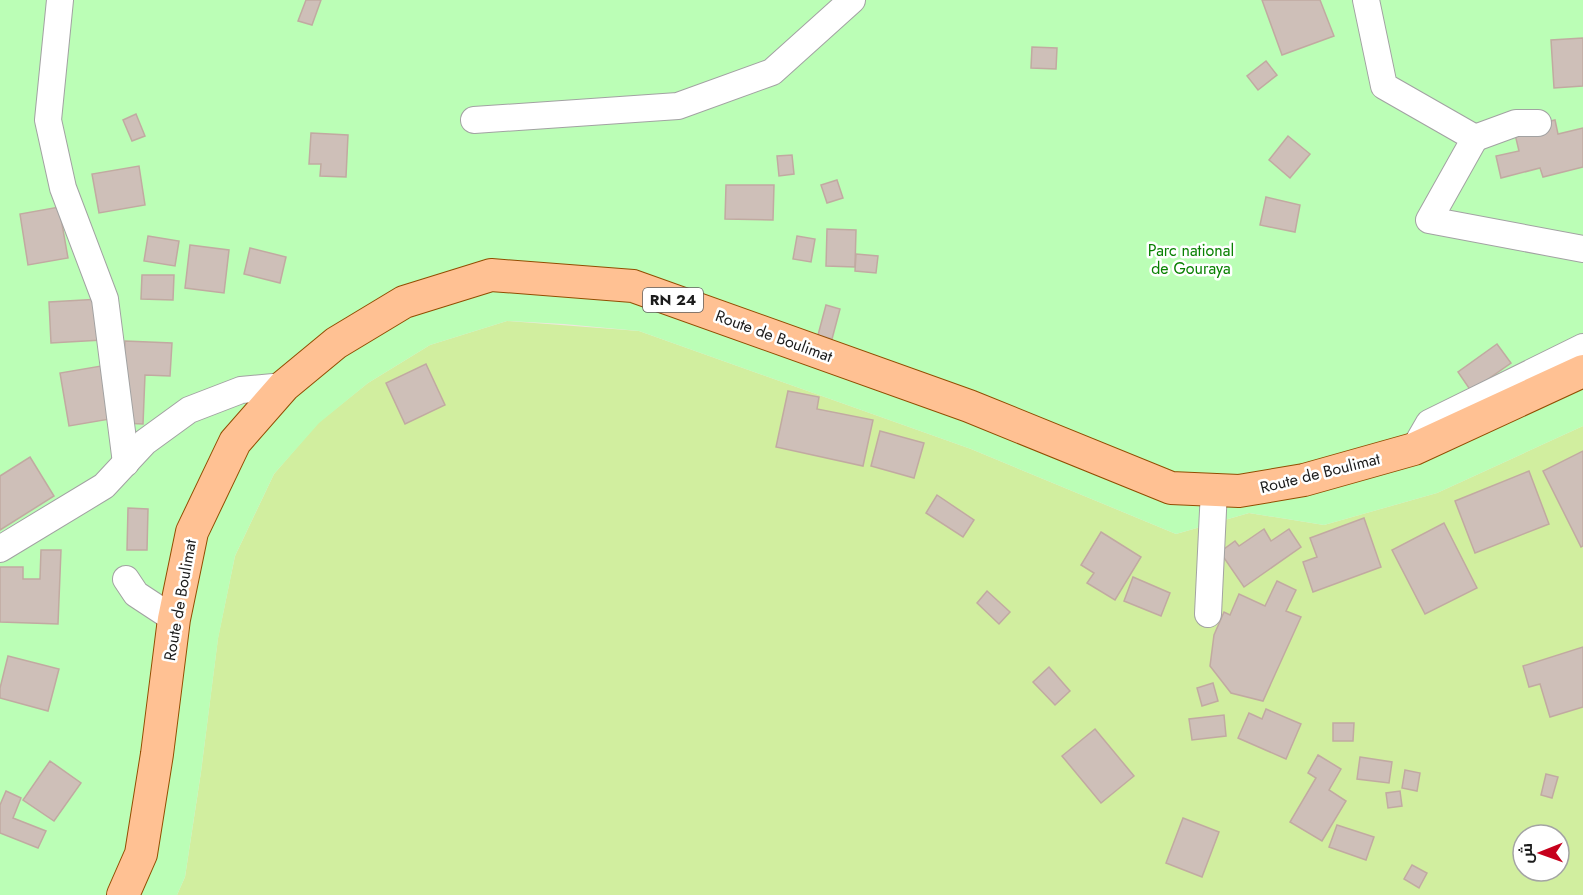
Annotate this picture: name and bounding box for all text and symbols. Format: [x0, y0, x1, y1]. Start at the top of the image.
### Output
park label: Parc national de Gouraya [1148, 239, 1234, 280]
road number: RN 24 [643, 288, 703, 312]
street label: Route de Boulimat [712, 304, 836, 368]
street label: Route de Boulimat [1258, 447, 1383, 499]
street label: Route de Boulimat [158, 537, 202, 663]
north arrow [1511, 823, 1571, 883]
text: ش [1515, 843, 1538, 864]

